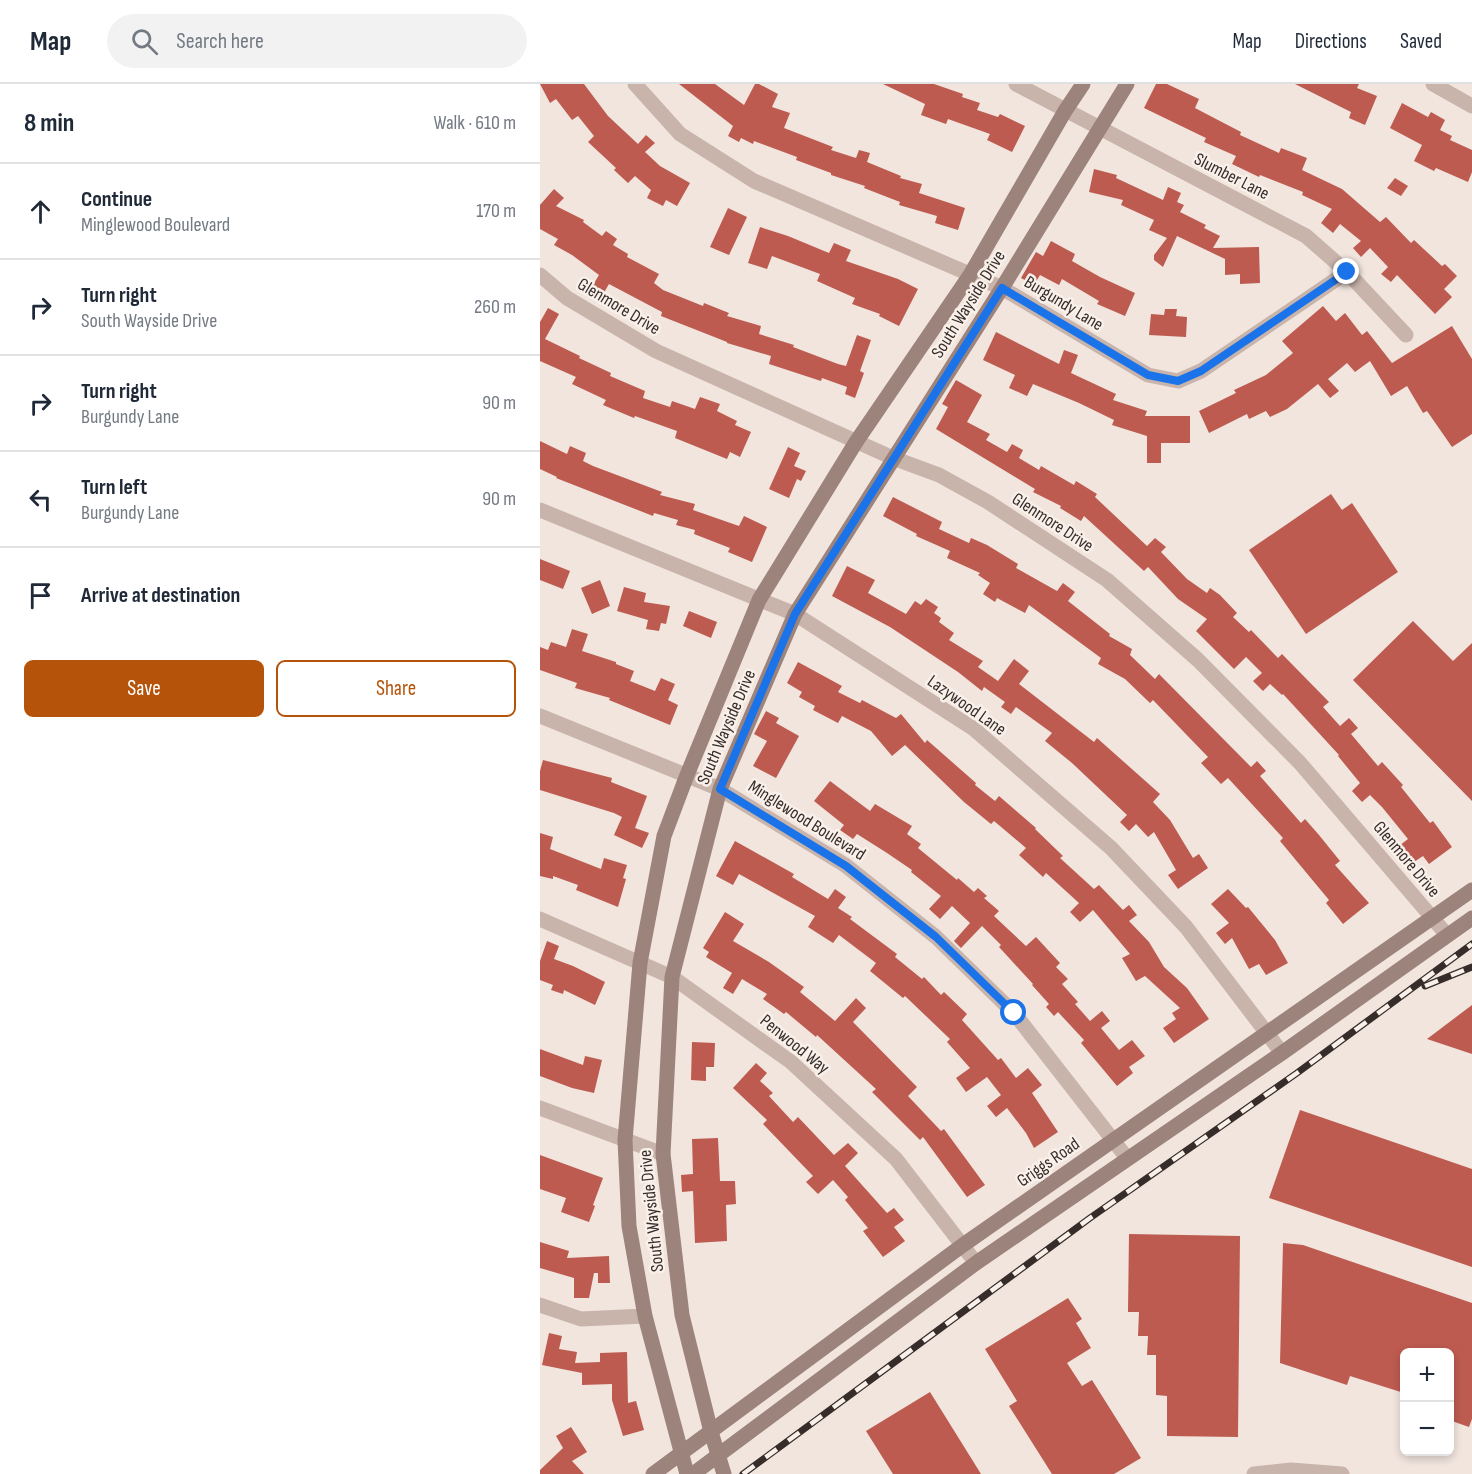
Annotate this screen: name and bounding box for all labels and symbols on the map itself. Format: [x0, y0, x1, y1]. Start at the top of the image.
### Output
street label: Slumber Lane [1191, 149, 1273, 204]
street label: South Wayside Drive [927, 247, 1010, 362]
route end [1333, 258, 1359, 284]
street label: Burgundy Lane [1020, 272, 1107, 335]
street label: Glenmore Drive [574, 274, 664, 339]
street label: Glenmore Drive [1008, 488, 1097, 556]
street label: South Wayside Drive [693, 667, 760, 788]
street label: Lazywood Lane [923, 671, 1010, 740]
street label: Minglewood Boulevard [744, 776, 869, 865]
street label: Glenmore Drive [1369, 817, 1444, 902]
route start [1000, 999, 1026, 1025]
street label: Penwood Way [756, 1010, 834, 1079]
street label: Griggs Road [1013, 1133, 1083, 1191]
street label: South Wayside Drive [635, 1149, 668, 1273]

